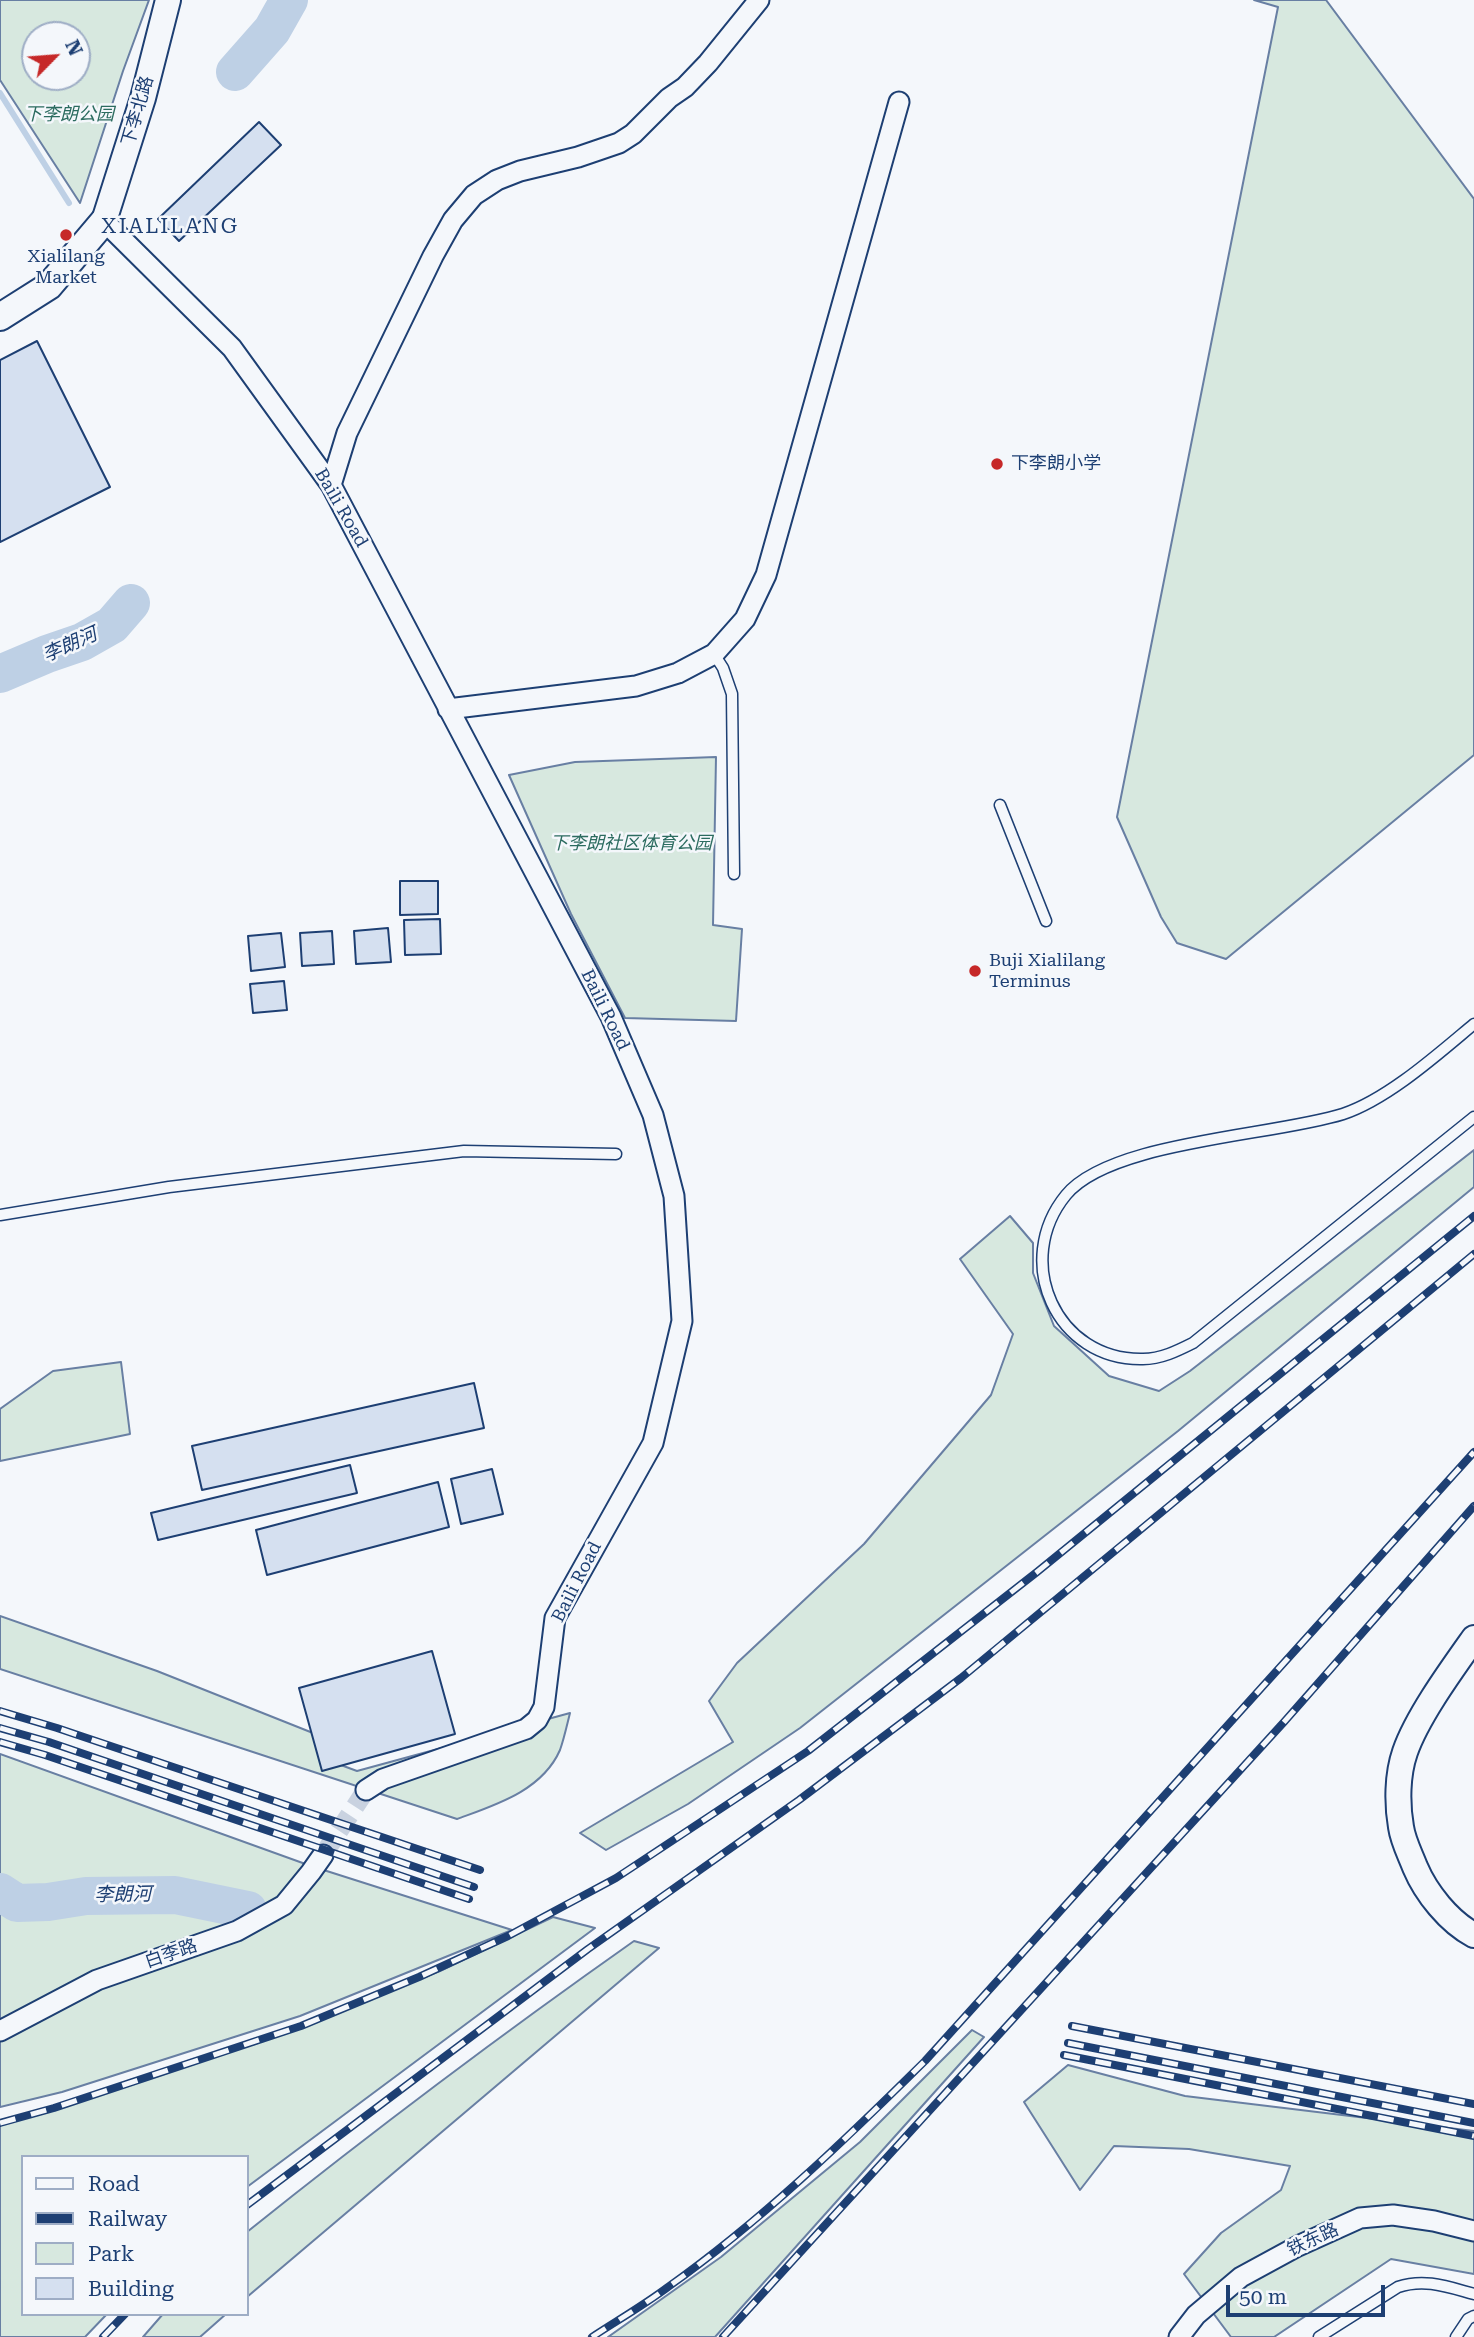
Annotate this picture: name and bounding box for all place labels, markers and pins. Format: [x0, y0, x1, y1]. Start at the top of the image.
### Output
marker: Xialilang Market [58, 227, 74, 243]
place label: Xialilang Market [27, 246, 105, 288]
place label: 下李朗小学 [1011, 453, 1101, 475]
marker: 下李朗小学 [989, 456, 1005, 472]
place label: Buji Xialilang Terminus [989, 950, 1105, 992]
marker: Buji Xialilang Terminus [967, 963, 983, 979]

